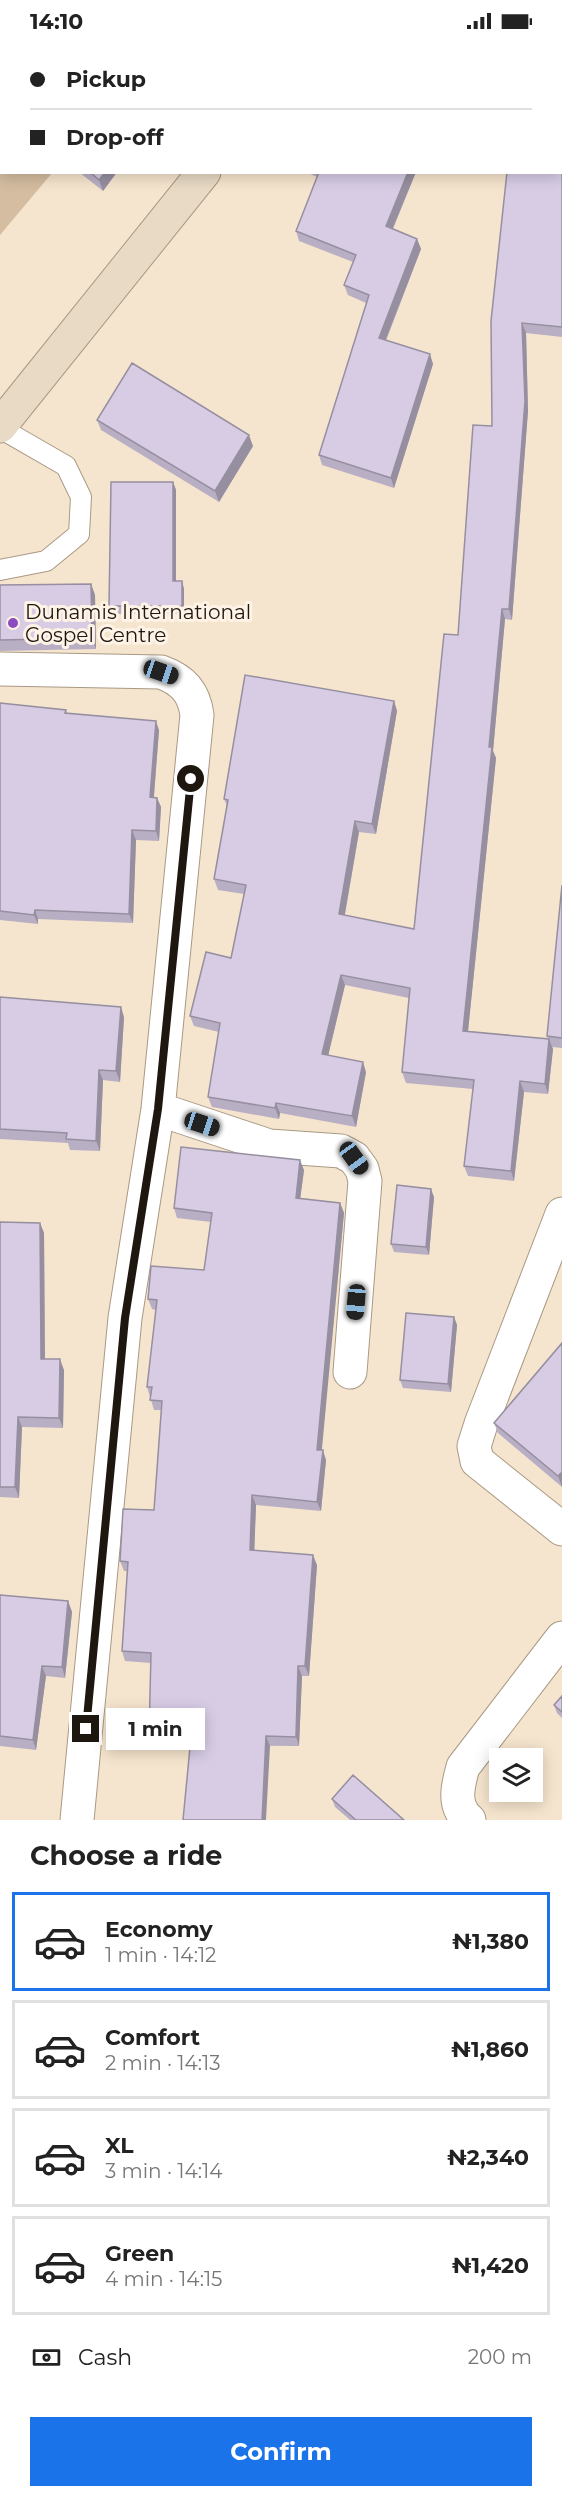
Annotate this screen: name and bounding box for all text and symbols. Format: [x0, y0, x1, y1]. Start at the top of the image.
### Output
text: 14:10 [30, 8, 83, 35]
text: Pickup [66, 66, 146, 93]
text: Drop-off [66, 124, 164, 151]
place label: Dunamis International Gospel Centre [25, 600, 251, 647]
marker: Dunamis International Gospel Centre [6, 616, 20, 630]
car [141, 658, 181, 686]
route start [177, 765, 204, 792]
car [182, 1110, 222, 1138]
car [336, 1138, 372, 1178]
car [345, 1283, 367, 1321]
callout: 1 min [107, 1708, 206, 1750]
route end [72, 1715, 99, 1742]
text: 1 min [128, 1717, 183, 1741]
map controls [489, 1748, 543, 1802]
button: layers [489, 1748, 543, 1802]
text: Choose a ride [30, 1839, 222, 1872]
icon: car [33, 1915, 87, 1969]
text: Economy [105, 1916, 213, 1943]
text: ₦1,380 [452, 1928, 529, 1955]
text: 1 min · 14:12 [105, 1943, 216, 1967]
icon: car [33, 2023, 87, 2077]
text: Comfort [105, 2024, 200, 2051]
text: ₦1,860 [451, 2036, 529, 2063]
text: 2 min · 14:13 [105, 2051, 221, 2075]
icon: car [33, 2131, 87, 2185]
text: XL [105, 2132, 134, 2159]
text: ₦2,340 [447, 2144, 529, 2171]
text: 3 min · 14:14 [105, 2159, 222, 2183]
icon: car [33, 2239, 87, 2293]
text: Green [105, 2240, 174, 2267]
text: ₦1,420 [452, 2252, 529, 2279]
text: 4 min · 14:15 [105, 2267, 222, 2291]
icon: cash [30, 2341, 63, 2374]
text: Cash [78, 2344, 132, 2371]
text: 200 m [468, 2345, 532, 2369]
button: Confirm [30, 2417, 532, 2486]

